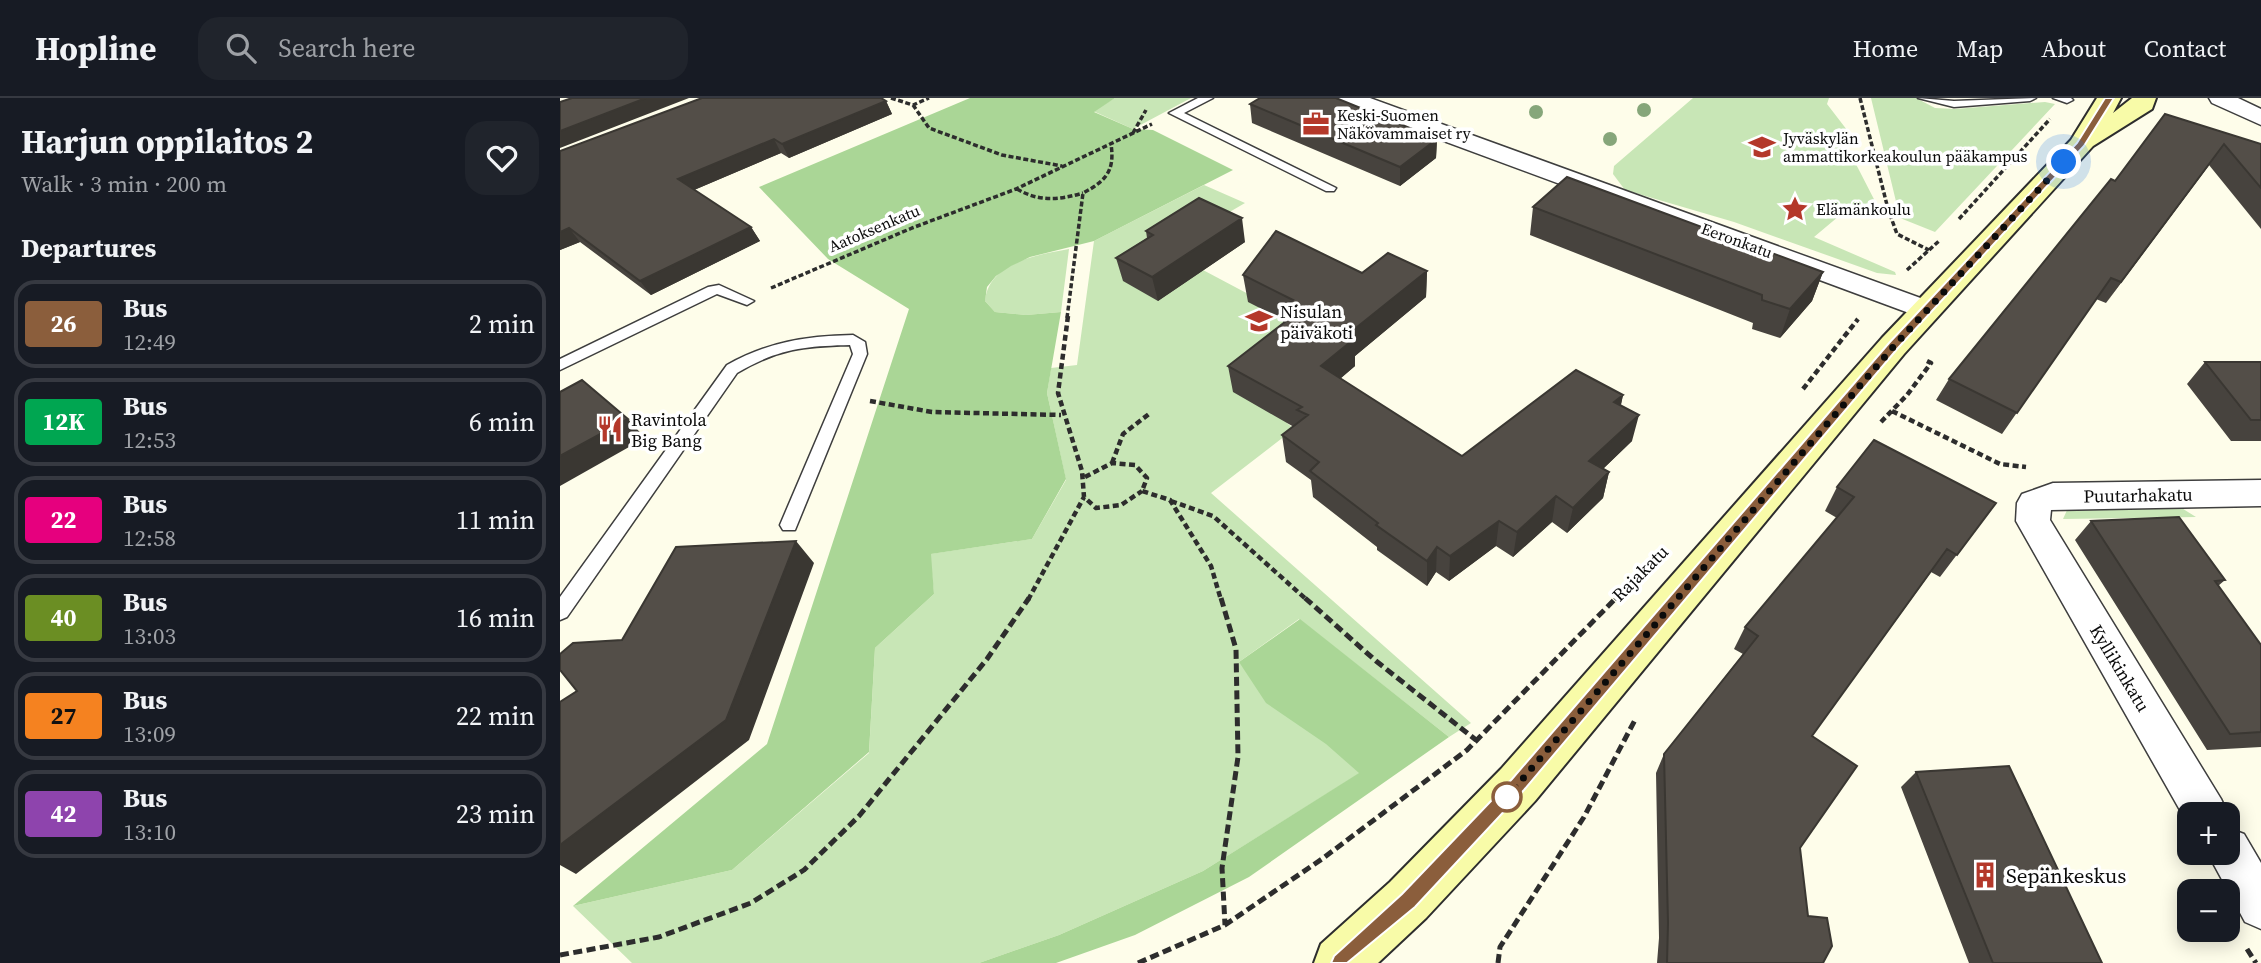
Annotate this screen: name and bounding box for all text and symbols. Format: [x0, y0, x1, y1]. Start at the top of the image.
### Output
search box [198, 17, 688, 80]
text: Hopline [35, 26, 156, 71]
icon: search [222, 29, 260, 67]
text: Search here [278, 30, 415, 66]
text: Home [1853, 32, 1918, 65]
text: Map [1956, 32, 2003, 65]
text: About [2041, 32, 2106, 65]
text: Contact [2144, 32, 2226, 65]
place label: Keski-Suomen Näkövammaiset ry [1337, 104, 1472, 144]
office icon: Keski-Suomen Näkövammaiset ry [1301, 109, 1331, 139]
text: Harjun oppilaitos 2 [21, 119, 313, 164]
button: heart [465, 121, 539, 195]
place label: Jyväskylän ammattikorkeakoulun pääkampus [1782, 127, 2028, 167]
school or university icon: Jyväskylän ammattikorkeakoulun pääkampus [1747, 132, 1777, 162]
your location [2046, 144, 2081, 179]
text: Walk · 3 min · 200 m [21, 168, 227, 200]
place icon: Elämänkoulu [1780, 194, 1810, 224]
place label: Elämänkoulu [1816, 198, 1911, 220]
street label: Aatoksenkatu [825, 199, 923, 257]
street label: Eeronkatu [1698, 217, 1776, 263]
text: Departures [21, 230, 156, 266]
text: Bus [123, 290, 167, 326]
place label: Nisulan päiväkoti [1280, 299, 1353, 345]
text: 2 min [469, 306, 535, 342]
school or university icon: Nisulan päiväkoti [1244, 306, 1274, 336]
text: 26 [50, 307, 77, 340]
text: 12:49 [123, 326, 176, 358]
text: Bus [123, 388, 167, 424]
text: 6 min [469, 404, 535, 440]
text: 12K [42, 405, 85, 438]
place label: Ravintola Big Bang [631, 407, 708, 453]
restaurant icon: Ravintola Big Bang [595, 414, 625, 444]
text: 12:53 [123, 424, 176, 456]
street label: Puutarhakatu [2083, 482, 2193, 508]
text: Bus [123, 486, 167, 522]
text: 11 min [456, 502, 535, 538]
text: 22 [50, 503, 77, 536]
text: 12:58 [123, 522, 176, 554]
street label: Rajakatu [1606, 539, 1674, 607]
text: Bus [123, 584, 167, 620]
text: 16 min [456, 600, 535, 636]
text: 40 [50, 601, 77, 634]
text: 13:03 [123, 620, 176, 652]
street label: Kyllikinkatu [2084, 620, 2156, 716]
text: Bus [123, 682, 167, 718]
text: 22 min [456, 698, 535, 734]
text: 27 [50, 699, 77, 732]
text: 13:09 [123, 718, 176, 750]
text: Bus [123, 780, 167, 816]
unlabelled marker [1492, 782, 1522, 812]
text: 23 min [456, 796, 535, 832]
text: 42 [50, 797, 77, 830]
map controls [2177, 802, 2240, 942]
button: + [2177, 802, 2240, 865]
text: 13:10 [123, 816, 176, 848]
building icon: Sepänkeskus [1970, 860, 2000, 890]
place label: Sepänkeskus [2006, 861, 2126, 890]
button: − [2177, 879, 2240, 942]

